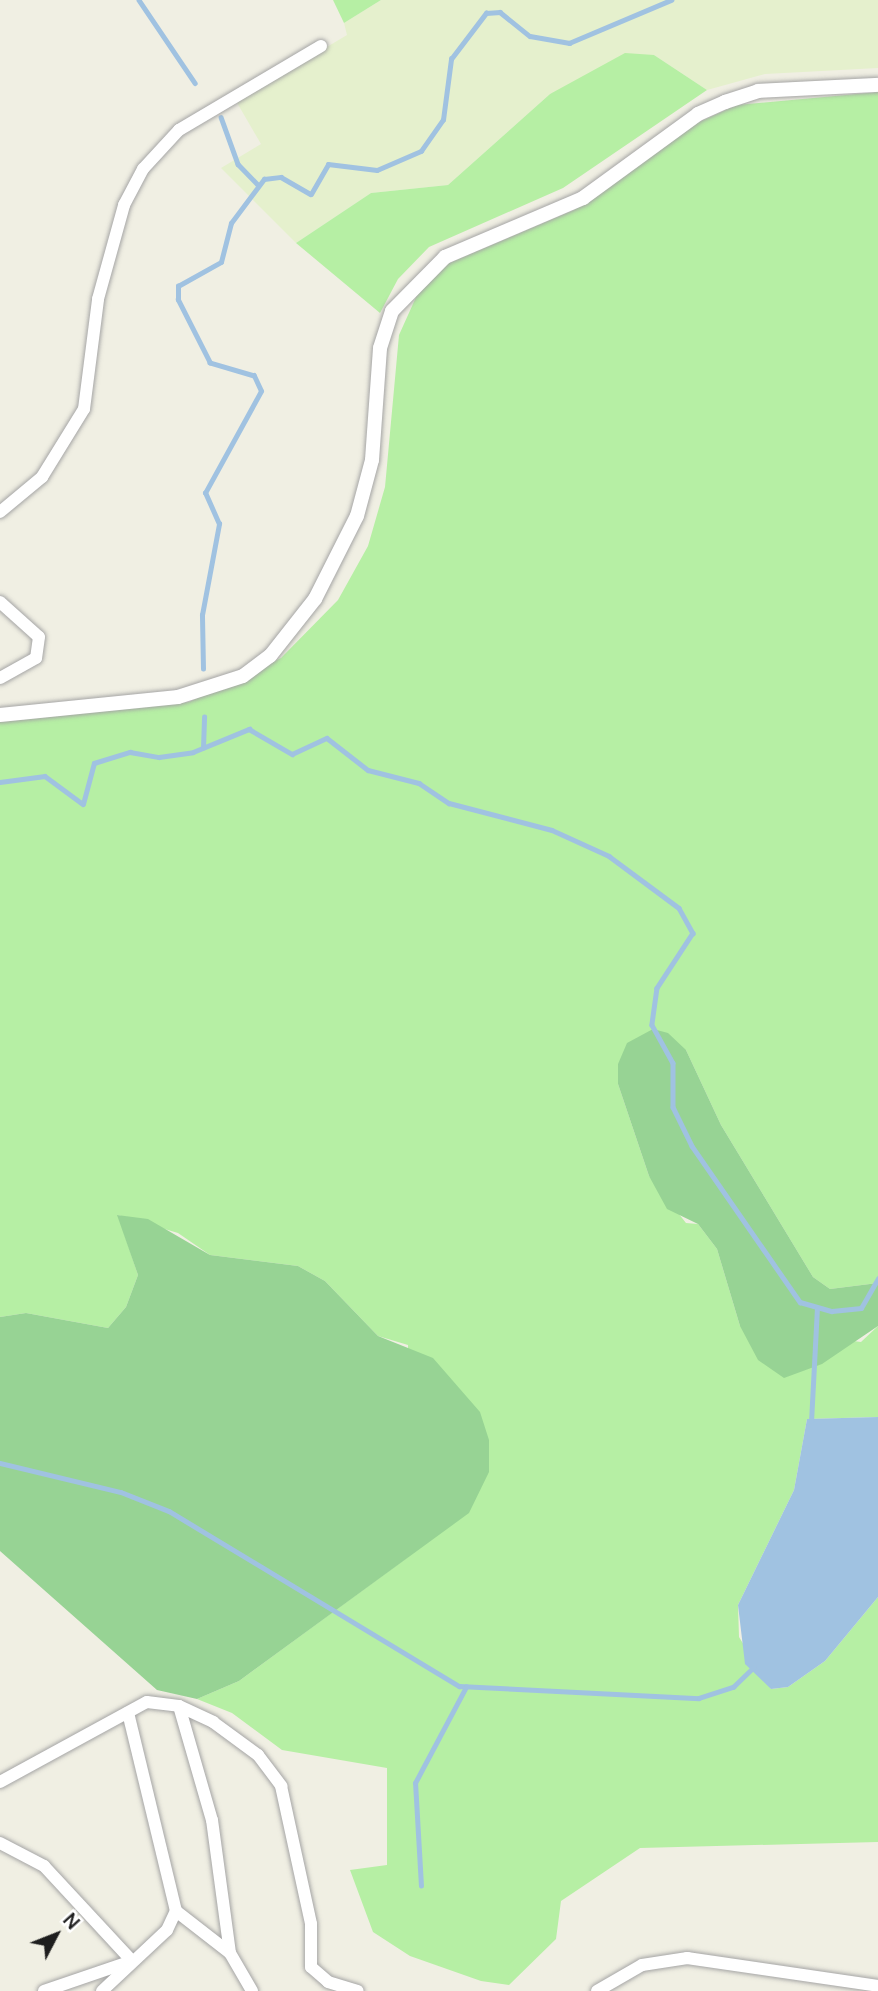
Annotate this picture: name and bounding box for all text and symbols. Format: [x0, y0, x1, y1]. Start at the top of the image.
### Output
north arrow [21, 1900, 91, 1970]
text: N [57, 1907, 86, 1935]

